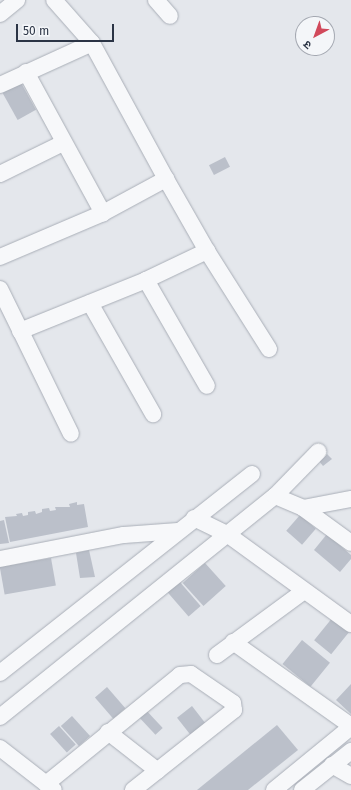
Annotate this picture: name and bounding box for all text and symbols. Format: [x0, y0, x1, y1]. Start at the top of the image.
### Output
scale bar [18, 16, 116, 42]
north arrow [295, 16, 335, 56]
text: 50 m [23, 24, 49, 38]
text: उ [301, 38, 314, 52]

